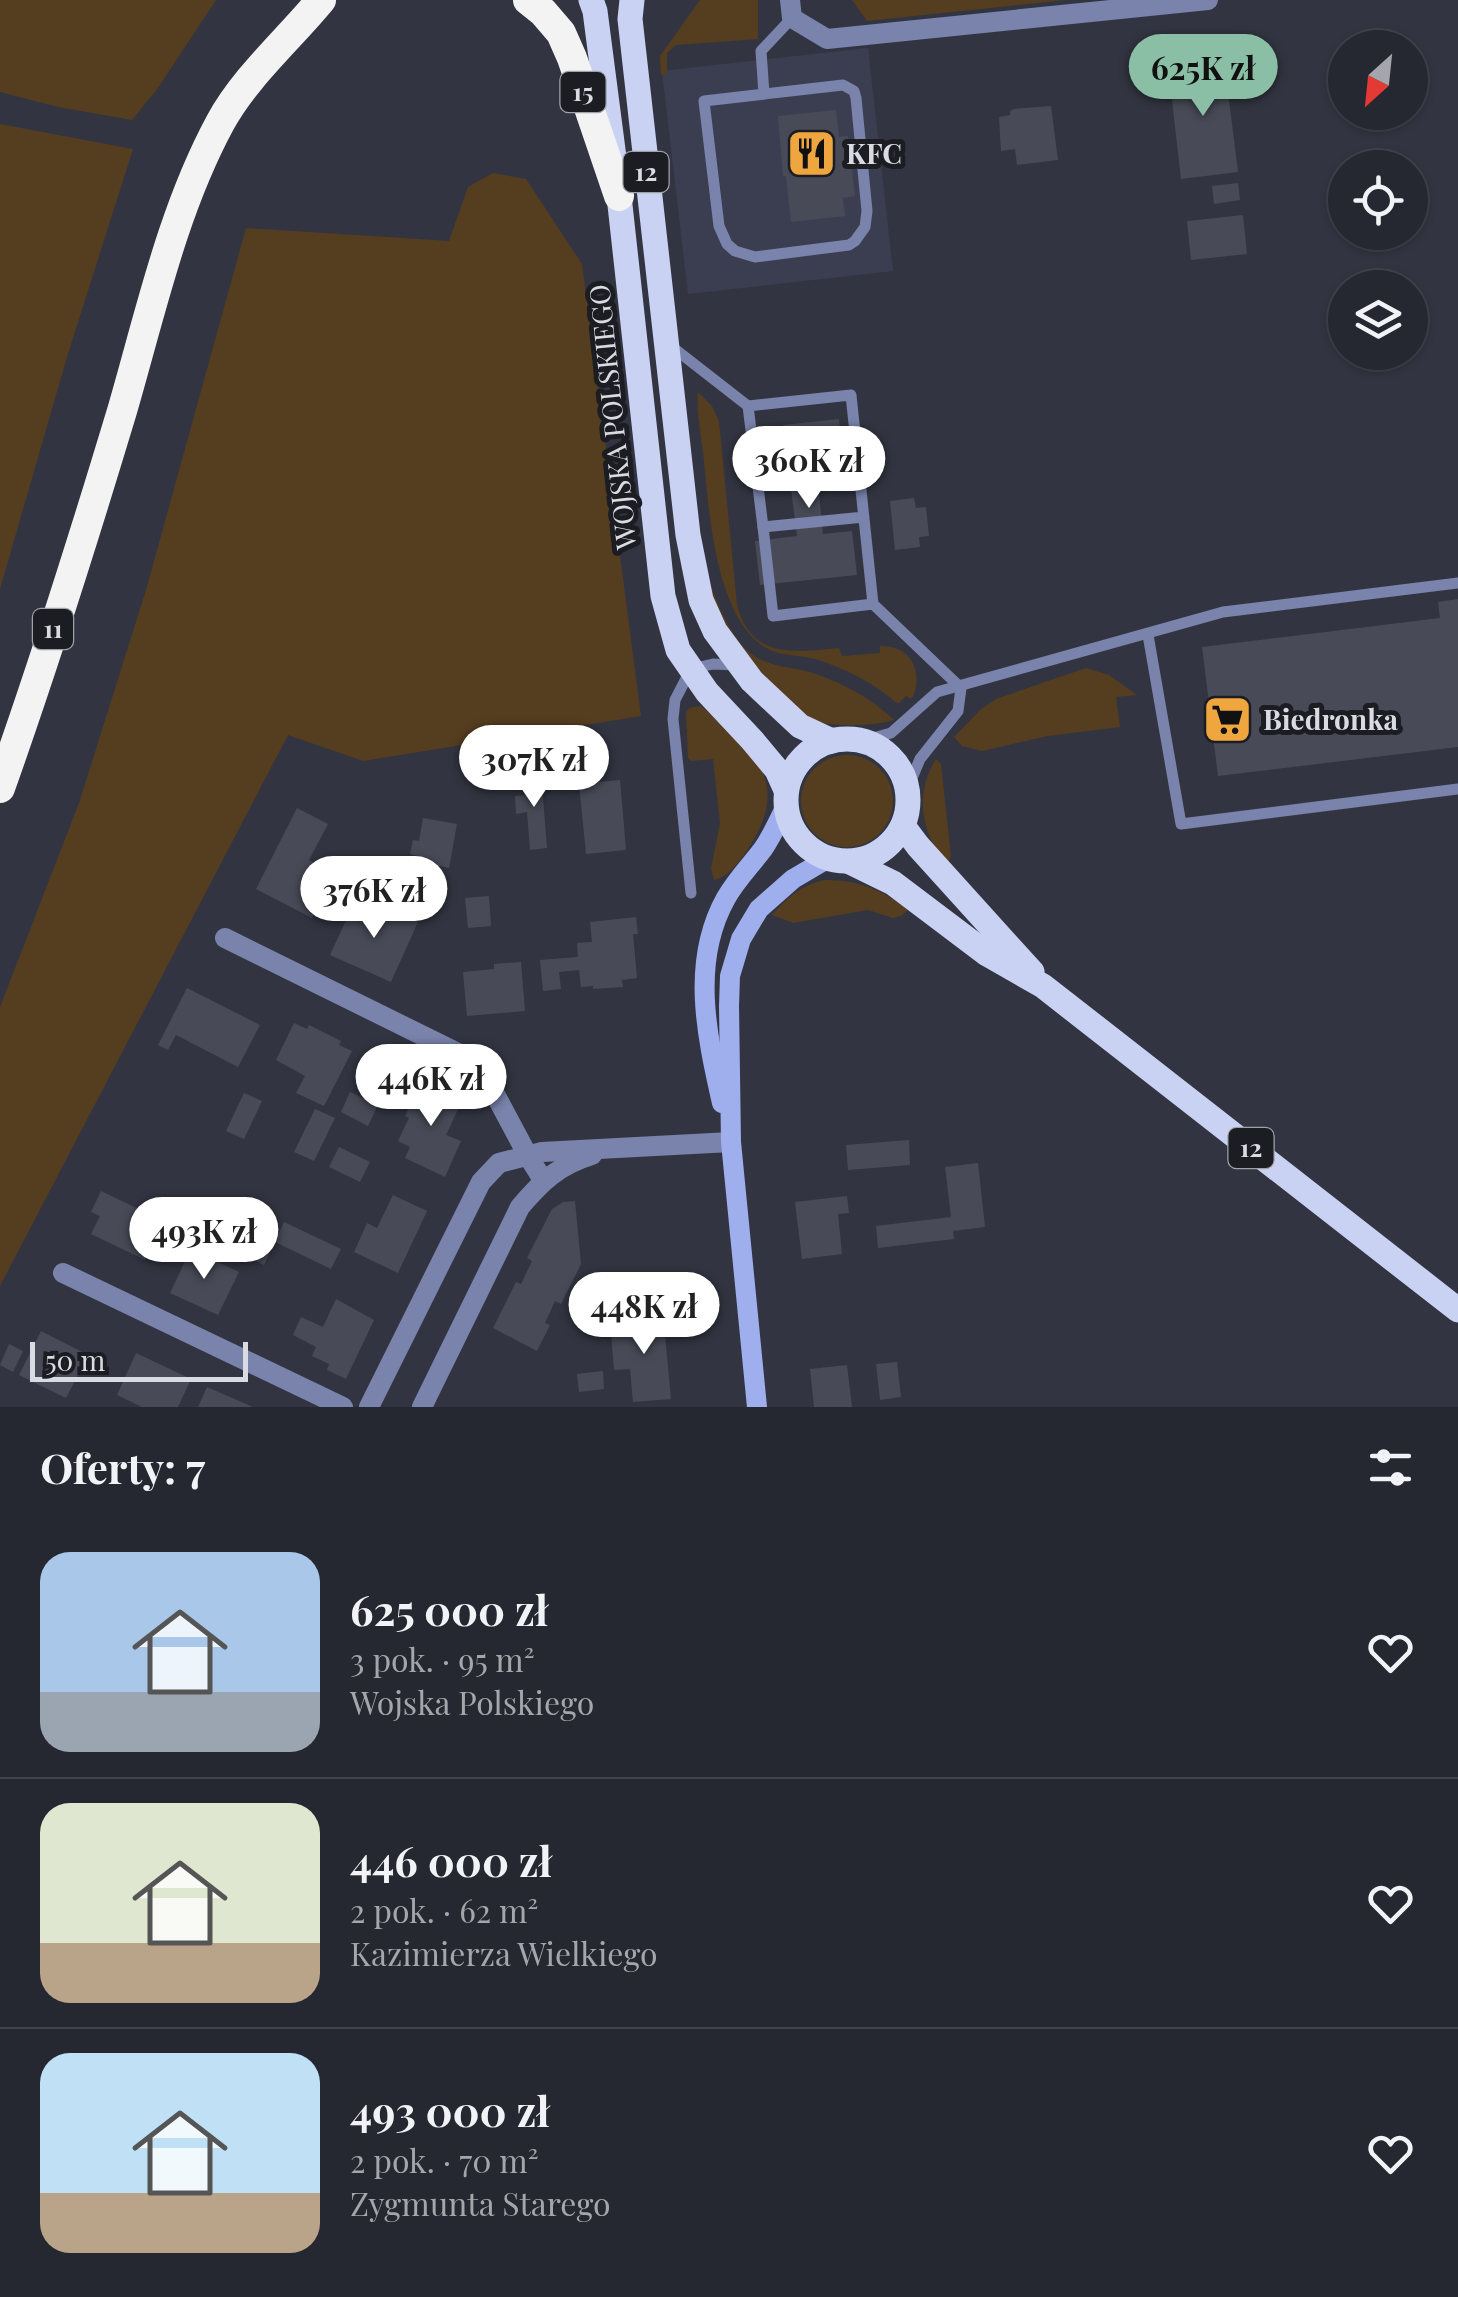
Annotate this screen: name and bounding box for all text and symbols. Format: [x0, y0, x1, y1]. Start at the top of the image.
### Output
north arrow [1328, 30, 1428, 130]
map controls [1328, 30, 1428, 370]
pin: 625K zł [1111, 34, 1295, 119]
text: 625K zł [1151, 45, 1255, 88]
road number: 15 [560, 72, 606, 112]
restaurant icon: KFC [785, 128, 837, 180]
place label: KFC [846, 134, 902, 171]
button: locate [1328, 150, 1428, 250]
road number: 12 [624, 152, 668, 192]
button: layers [1328, 270, 1428, 370]
street label: WOJSKA POLSKIEGO [579, 283, 644, 553]
pin: 360K zł [717, 426, 901, 511]
text: 360K zł [754, 437, 864, 480]
road number: 11 [33, 609, 73, 649]
supermarket icon: Biedronka [1202, 694, 1254, 746]
place label: Biedronka [1263, 700, 1398, 737]
pin: 307K zł [442, 725, 626, 810]
text: 307K zł [481, 736, 587, 779]
pin: 376K zł [282, 856, 466, 941]
text: 376K zł [322, 867, 426, 910]
pin: 446K zł [339, 1044, 523, 1129]
text: 446K zł [378, 1055, 484, 1098]
road number: 12 [1228, 1128, 1274, 1168]
pin: 493K zł [112, 1197, 296, 1282]
text: 493K zł [151, 1208, 257, 1251]
pin: 448K zł [552, 1272, 736, 1357]
text: 448K zł [591, 1283, 697, 1326]
scale bar [30, 1337, 248, 1382]
text: 50 m [45, 1341, 105, 1378]
text: Oferty: 7 [40, 1439, 205, 1495]
icon: filters [1363, 1440, 1418, 1495]
text: 625 000 zł [350, 1581, 548, 1637]
icon: home [120, 1592, 240, 1712]
icon: heart [1363, 1625, 1418, 1680]
text: 3 pok. · 95 m² [350, 1637, 535, 1680]
text: Wojska Polskiego [350, 1680, 594, 1723]
text: 446 000 zł [350, 1832, 552, 1888]
icon: home [120, 1843, 240, 1963]
icon: heart [1363, 1876, 1418, 1931]
text: 2 pok. · 62 m² [350, 1888, 538, 1931]
text: Kazimierza Wielkiego [350, 1931, 658, 1974]
text: 493 000 zł [350, 2082, 549, 2138]
icon: home [120, 2093, 240, 2213]
icon: heart [1363, 2126, 1418, 2181]
text: 2 pok. · 70 m² [350, 2138, 539, 2181]
text: Zygmunta Starego [350, 2181, 611, 2224]

